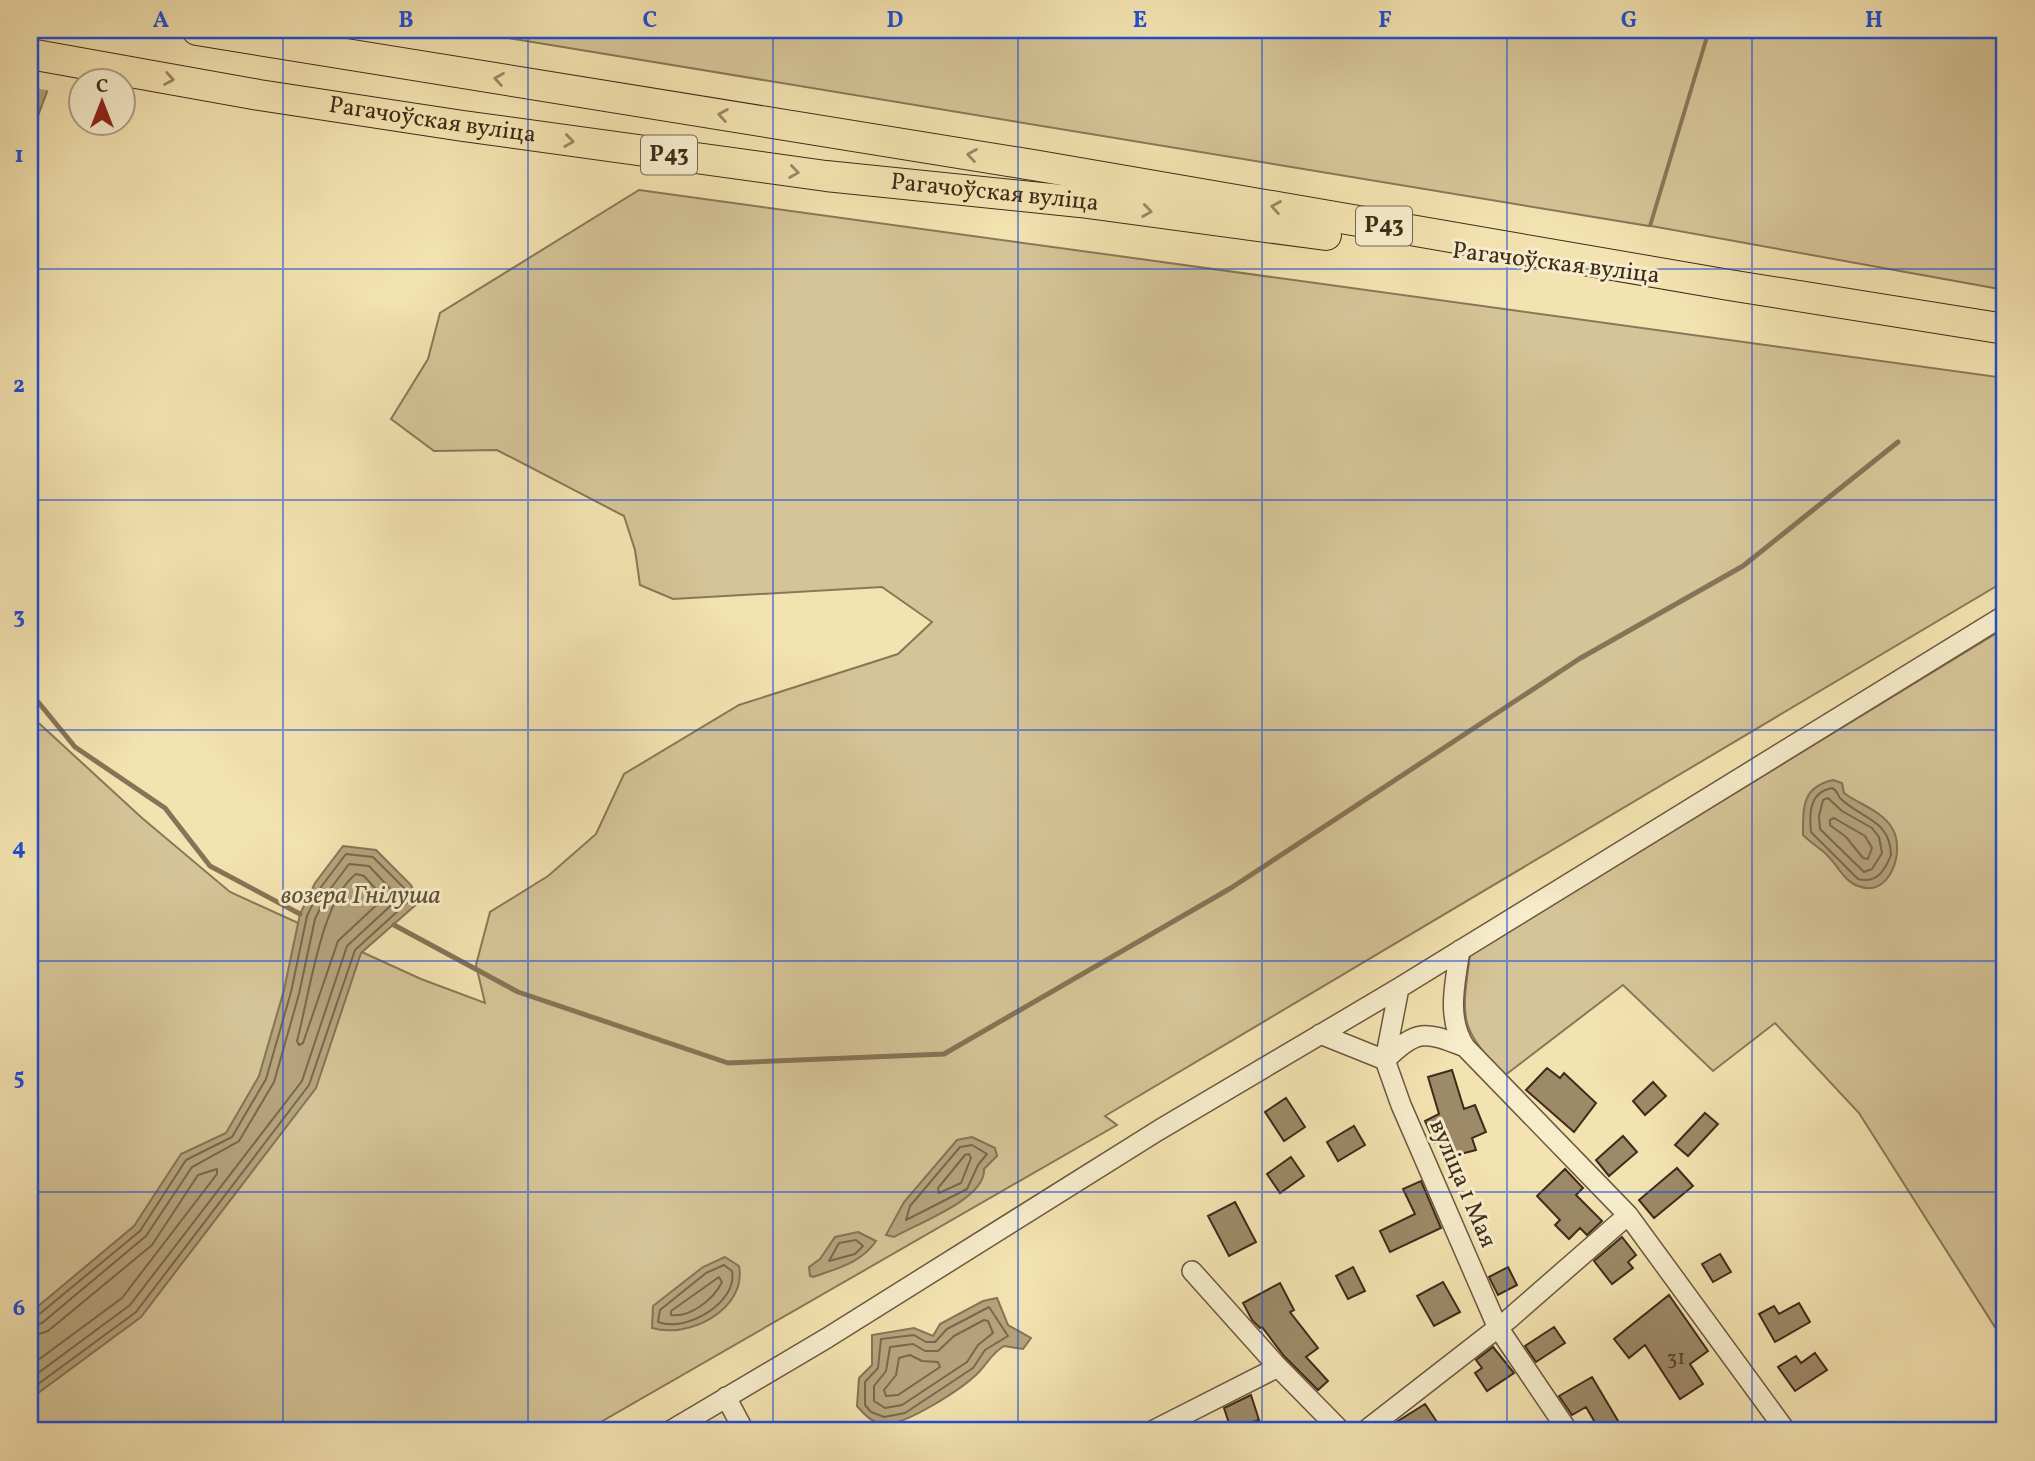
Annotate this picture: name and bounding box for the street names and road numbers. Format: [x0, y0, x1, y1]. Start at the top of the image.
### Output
street label: Рагачоўская вуліца [326, 89, 538, 153]
road number: Р43 [641, 136, 697, 174]
street label: Рагачоўская вуліца [889, 166, 1101, 221]
road number: Р43 [1356, 206, 1412, 246]
street label: Рагачоўская вуліца [1450, 234, 1662, 294]
street label: вуліца 1 Мая [1420, 1115, 1504, 1253]

